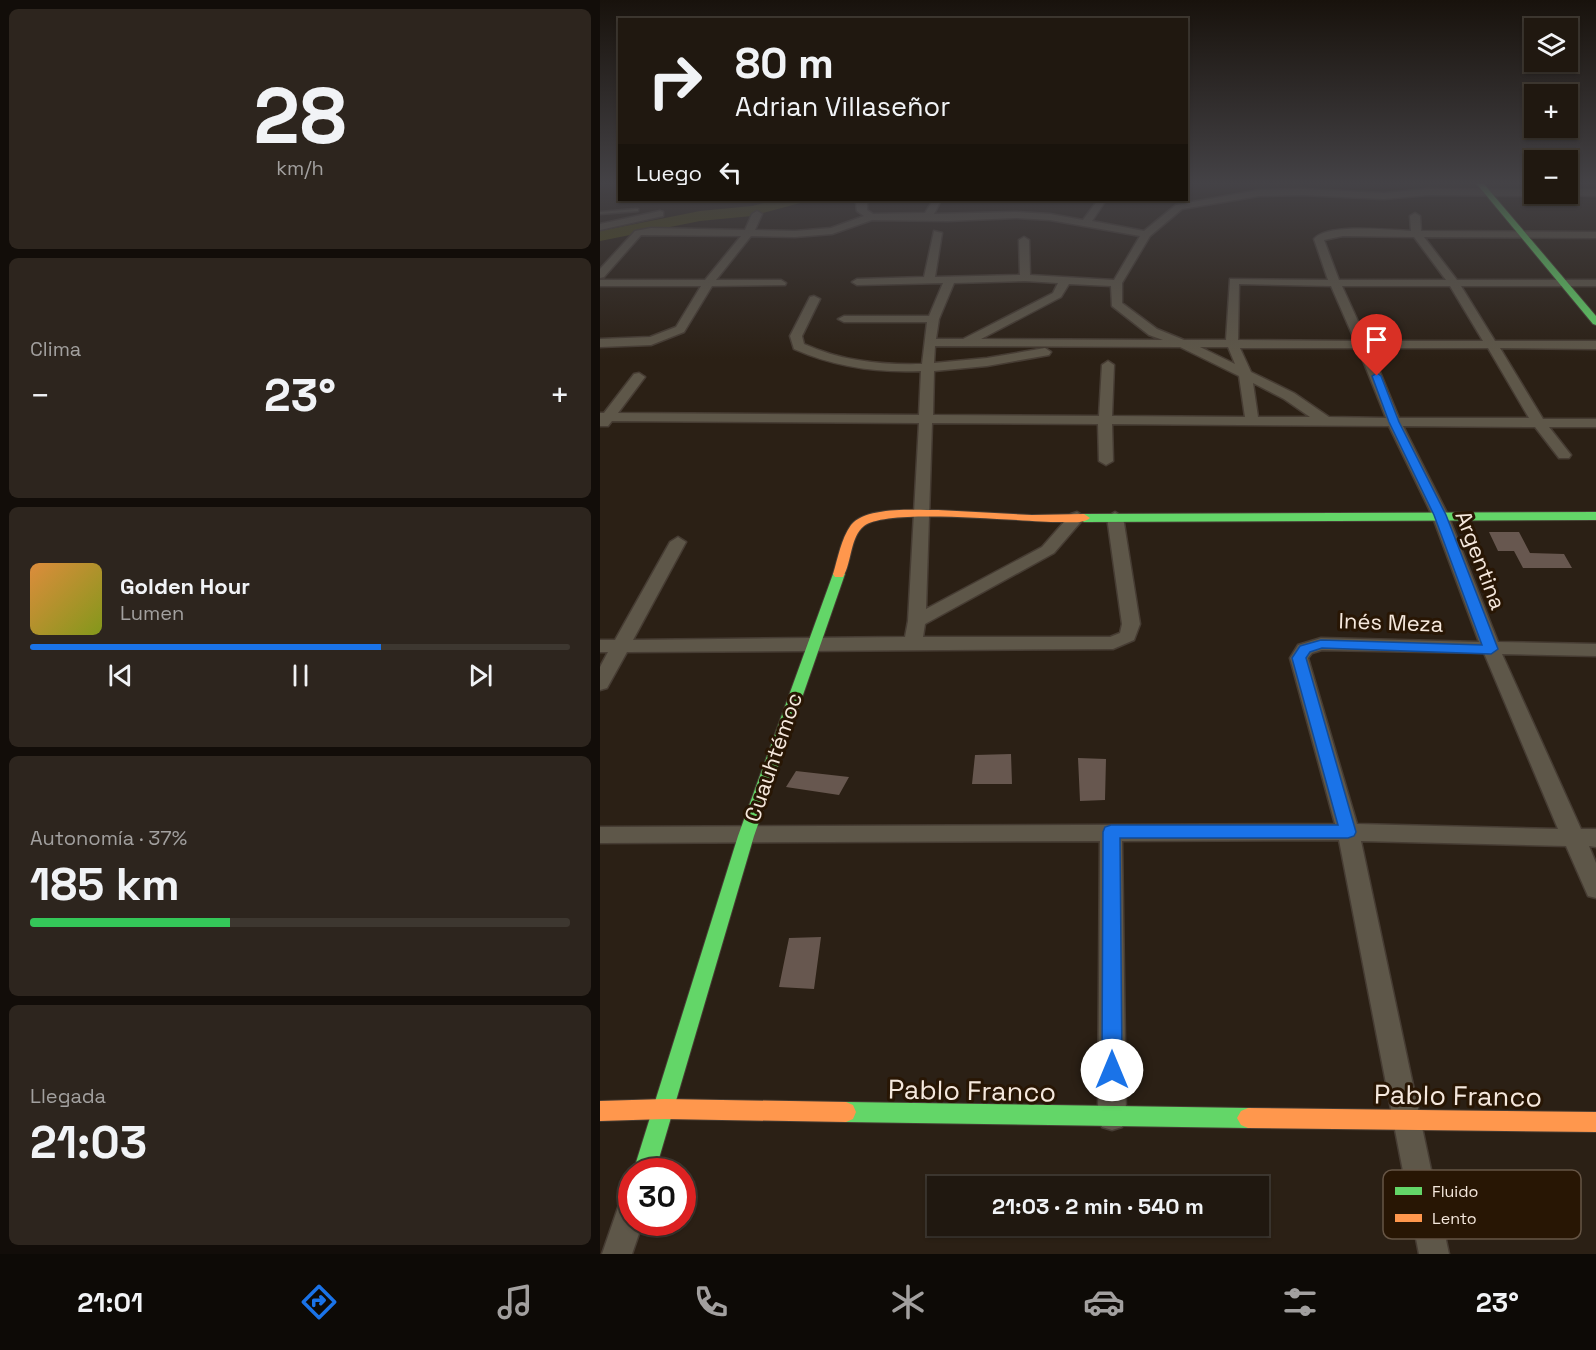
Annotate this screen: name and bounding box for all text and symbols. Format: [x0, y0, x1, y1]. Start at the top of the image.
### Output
map controls [1524, 18, 1578, 204]
button: layers [1524, 18, 1578, 72]
text: 80 m [735, 37, 834, 90]
icon: right [636, 42, 714, 120]
text: 28 [253, 66, 347, 166]
button: + [1524, 84, 1578, 138]
text: Adrian Villaseñor [735, 89, 950, 124]
button: − [1524, 150, 1578, 204]
text: km/h [276, 155, 324, 181]
icon: left [714, 156, 747, 189]
text: Luego [636, 159, 702, 187]
pin [1351, 314, 1402, 376]
icon: arrive [1360, 323, 1393, 356]
text: Clima [30, 336, 81, 362]
text: 23° [264, 367, 336, 424]
text: − [30, 375, 50, 417]
text: + [550, 375, 570, 417]
street label: Argentina [1449, 507, 1513, 614]
text: Golden Hour [120, 572, 250, 600]
text: Lumen [120, 600, 184, 626]
street label: Inés Meza [1338, 606, 1444, 638]
icon: previous [104, 659, 137, 692]
icon: pause [284, 659, 317, 692]
icon: next [464, 659, 497, 692]
street label: Cuauhtémoc [738, 689, 808, 825]
text: Autonomía · 37% [30, 825, 187, 851]
text: 185 km [30, 856, 180, 913]
position arrow [1080, 1038, 1144, 1102]
street label: Pablo Franco [888, 1072, 1056, 1109]
street label: Pablo Franco [1374, 1077, 1542, 1114]
text: Llegada [30, 1083, 106, 1109]
text: 21:03 [30, 1114, 147, 1171]
speed limit sign: 30 [618, 1158, 696, 1236]
legend [1383, 1170, 1581, 1239]
text: Fluido [1432, 1181, 1478, 1202]
text: 21:03 · 2 min · 540 m [992, 1192, 1204, 1220]
text: Lento [1432, 1208, 1477, 1229]
icon: directions [298, 1281, 340, 1323]
icon: music [494, 1281, 536, 1323]
icon: phone [690, 1281, 732, 1323]
icon: climate [887, 1281, 929, 1323]
icon: car [1083, 1281, 1125, 1323]
icon: filters [1279, 1281, 1321, 1323]
text: 21:01 [77, 1285, 143, 1320]
text: 23° [1476, 1285, 1519, 1320]

